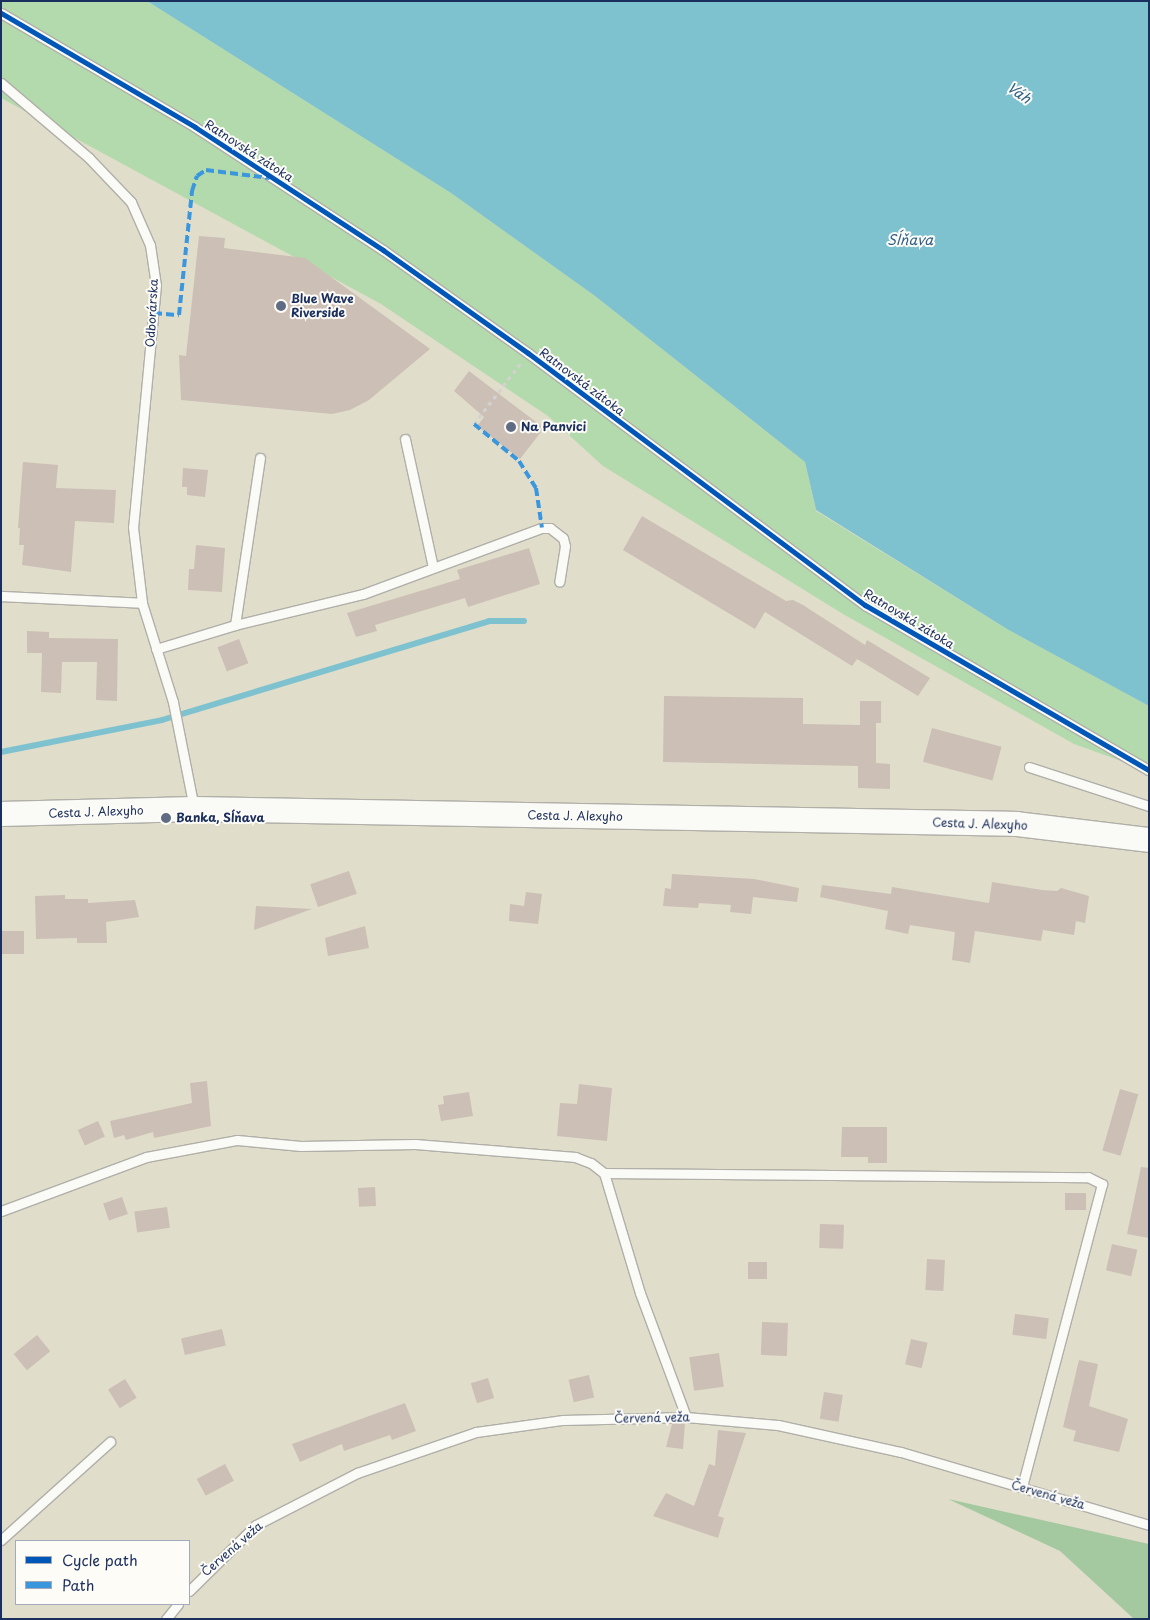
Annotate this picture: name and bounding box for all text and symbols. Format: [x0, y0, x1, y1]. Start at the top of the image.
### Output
water label: Váh [1004, 79, 1034, 107]
street label: Ratnovská zátoka [201, 117, 297, 185]
water label: Sĺňava [887, 232, 933, 248]
street label: Odborárska [143, 278, 161, 348]
place label: Blue Wave Riverside [291, 292, 354, 320]
marker: Blue Wave Riverside [275, 300, 287, 312]
street label: Ratnovská zátoka [536, 345, 628, 419]
place label: Na Panvici [521, 420, 586, 434]
marker: Na Panvici [505, 421, 517, 433]
street label: Ratnovská zátoka [861, 586, 957, 652]
street label: Cesta J. Alexyho [47, 803, 145, 821]
street label: Cesta J. Alexyho [526, 808, 624, 824]
place label: Banka, Sĺňava [176, 811, 265, 825]
marker: Banka, Sĺňava [160, 812, 172, 824]
street label: Cesta J. Alexyho [931, 815, 1029, 833]
street label: Červená veža [614, 1410, 690, 1426]
street label: Červená veža [1010, 1478, 1086, 1512]
street label: Červená veža [199, 1519, 265, 1579]
legend [15, 1540, 190, 1605]
text: Cycle path [62, 1548, 138, 1571]
text: Path [62, 1573, 94, 1596]

